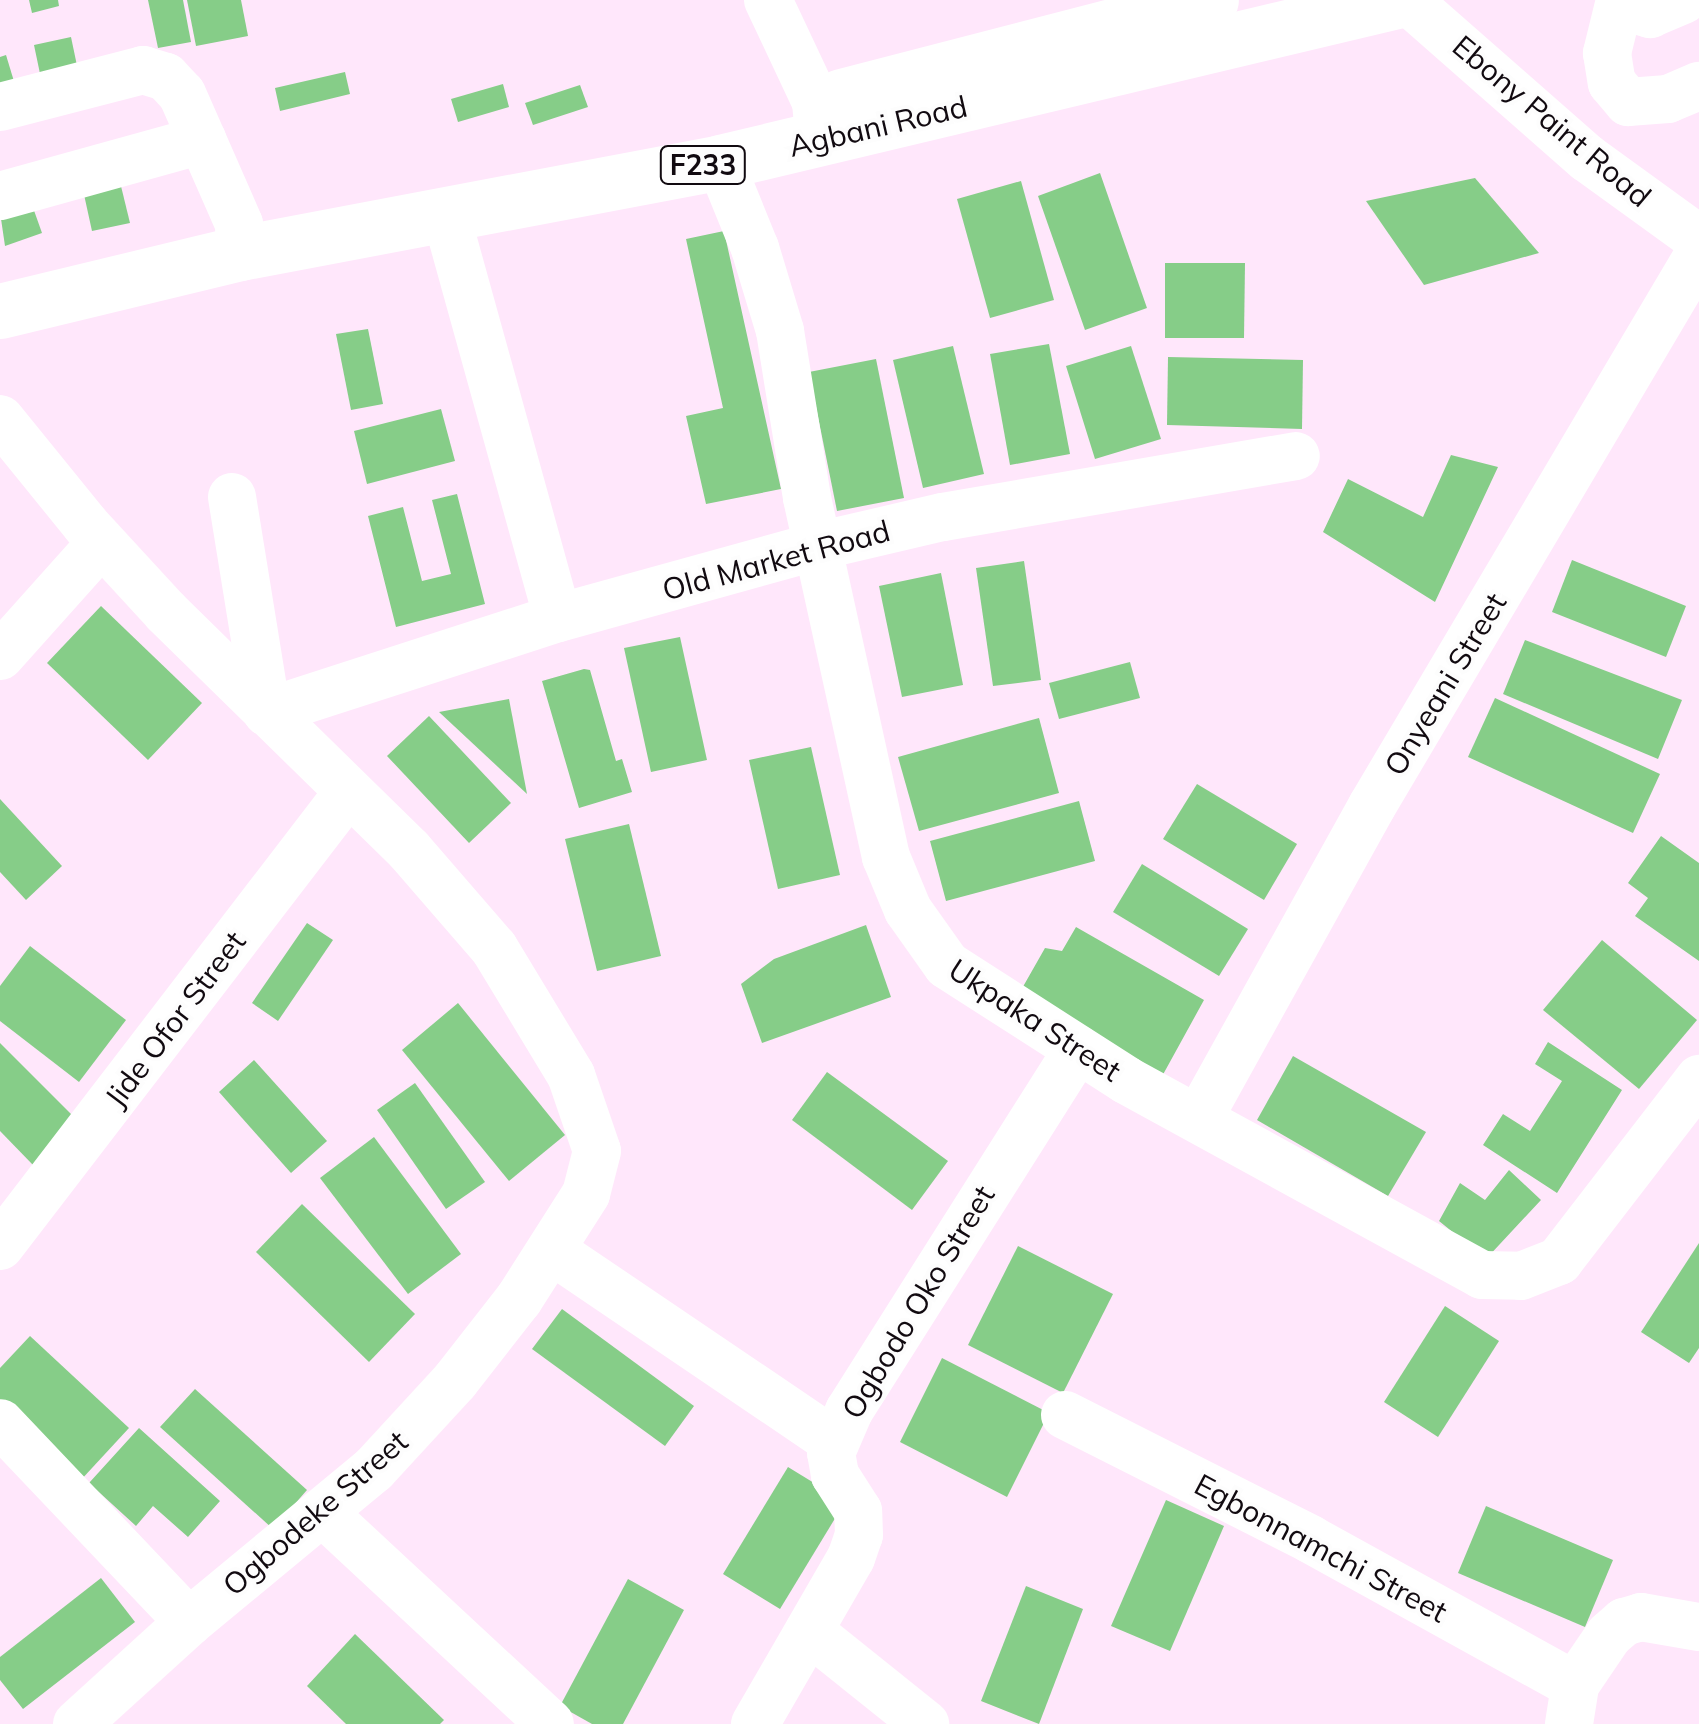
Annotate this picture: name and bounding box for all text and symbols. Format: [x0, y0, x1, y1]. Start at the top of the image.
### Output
street label: Ebony Paint Road [1446, 28, 1658, 214]
street label: Agbani Road [785, 88, 971, 164]
road number: F233 [658, 142, 748, 188]
street label: Old Market Road [658, 512, 894, 608]
street label: Onyeani Street [1376, 586, 1514, 782]
street label: Jide Ofor Street [97, 924, 253, 1114]
street label: Ukpaka Street [942, 951, 1128, 1089]
street label: Ogbodo Oko Street [834, 1179, 1002, 1425]
street label: Ogbodeke Street [215, 1423, 415, 1603]
street label: Egbonnamchi Street [1189, 1466, 1453, 1630]

